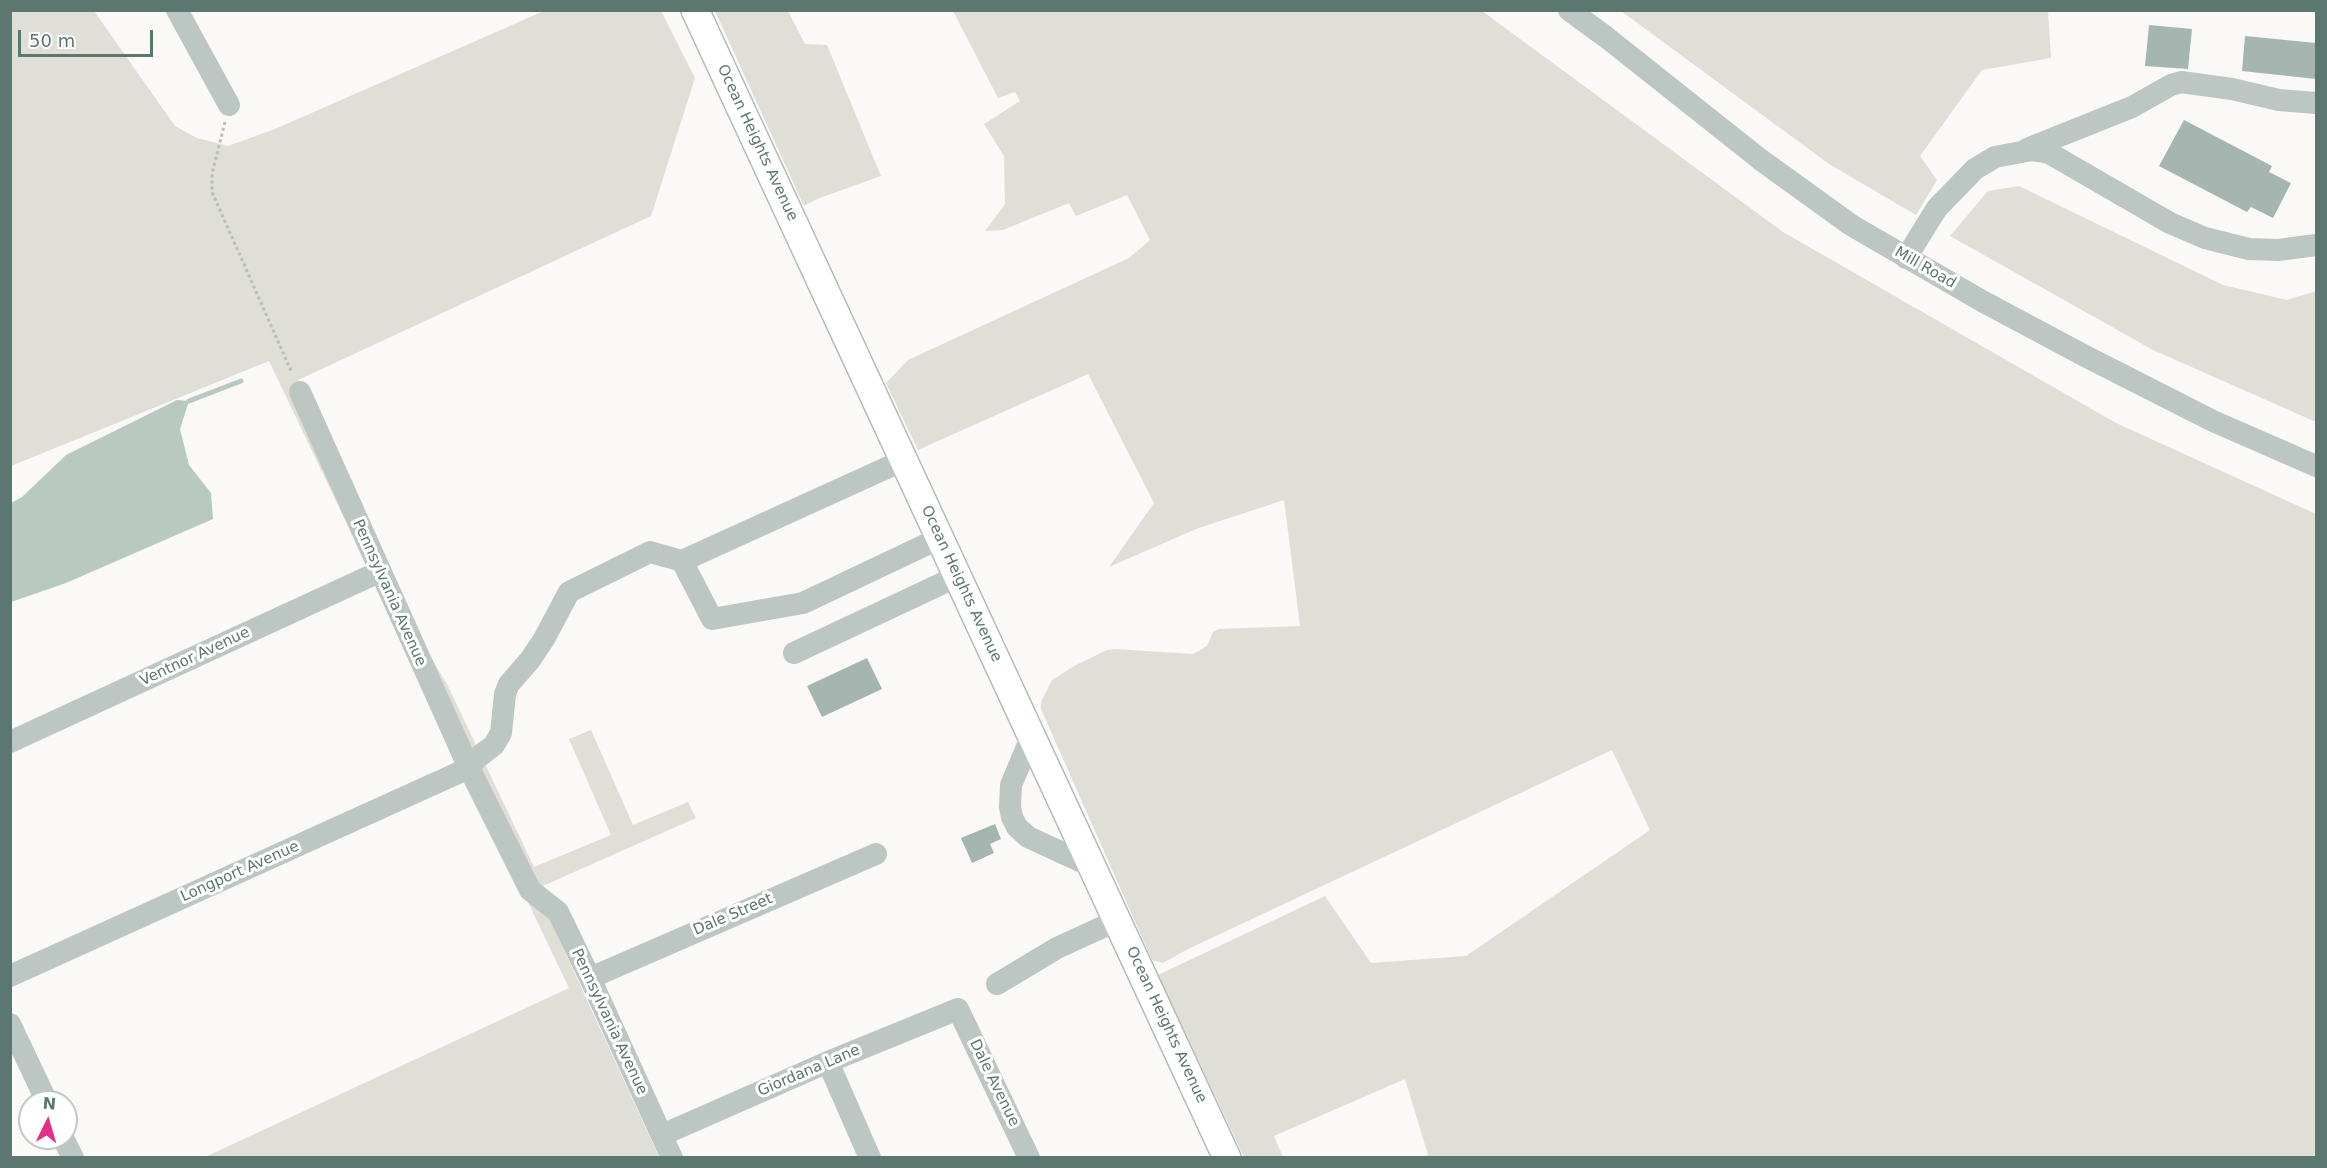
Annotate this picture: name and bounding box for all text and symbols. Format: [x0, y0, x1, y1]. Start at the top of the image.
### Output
scale bar [21, 18, 156, 56]
text: 50 m [29, 30, 75, 51]
street label: Ocean Heights Avenue [713, 62, 801, 224]
street label: Mill Road [1891, 243, 1959, 293]
street label: Ocean Heights Avenue [917, 503, 1005, 665]
street label: Pennsylvania Avenue [348, 517, 430, 669]
street label: Ventnor Avenue [137, 624, 253, 690]
street label: Longport Avenue [178, 838, 302, 906]
street label: Dale Street [691, 890, 775, 940]
street label: Ocean Heights Avenue [1122, 944, 1210, 1106]
street label: Pennsylvania Avenue [567, 946, 651, 1098]
street label: Dale Avenue [965, 1037, 1023, 1129]
street label: Giordana Lane [755, 1041, 863, 1101]
north arrow [18, 1090, 78, 1150]
text: N [42, 1094, 57, 1114]

